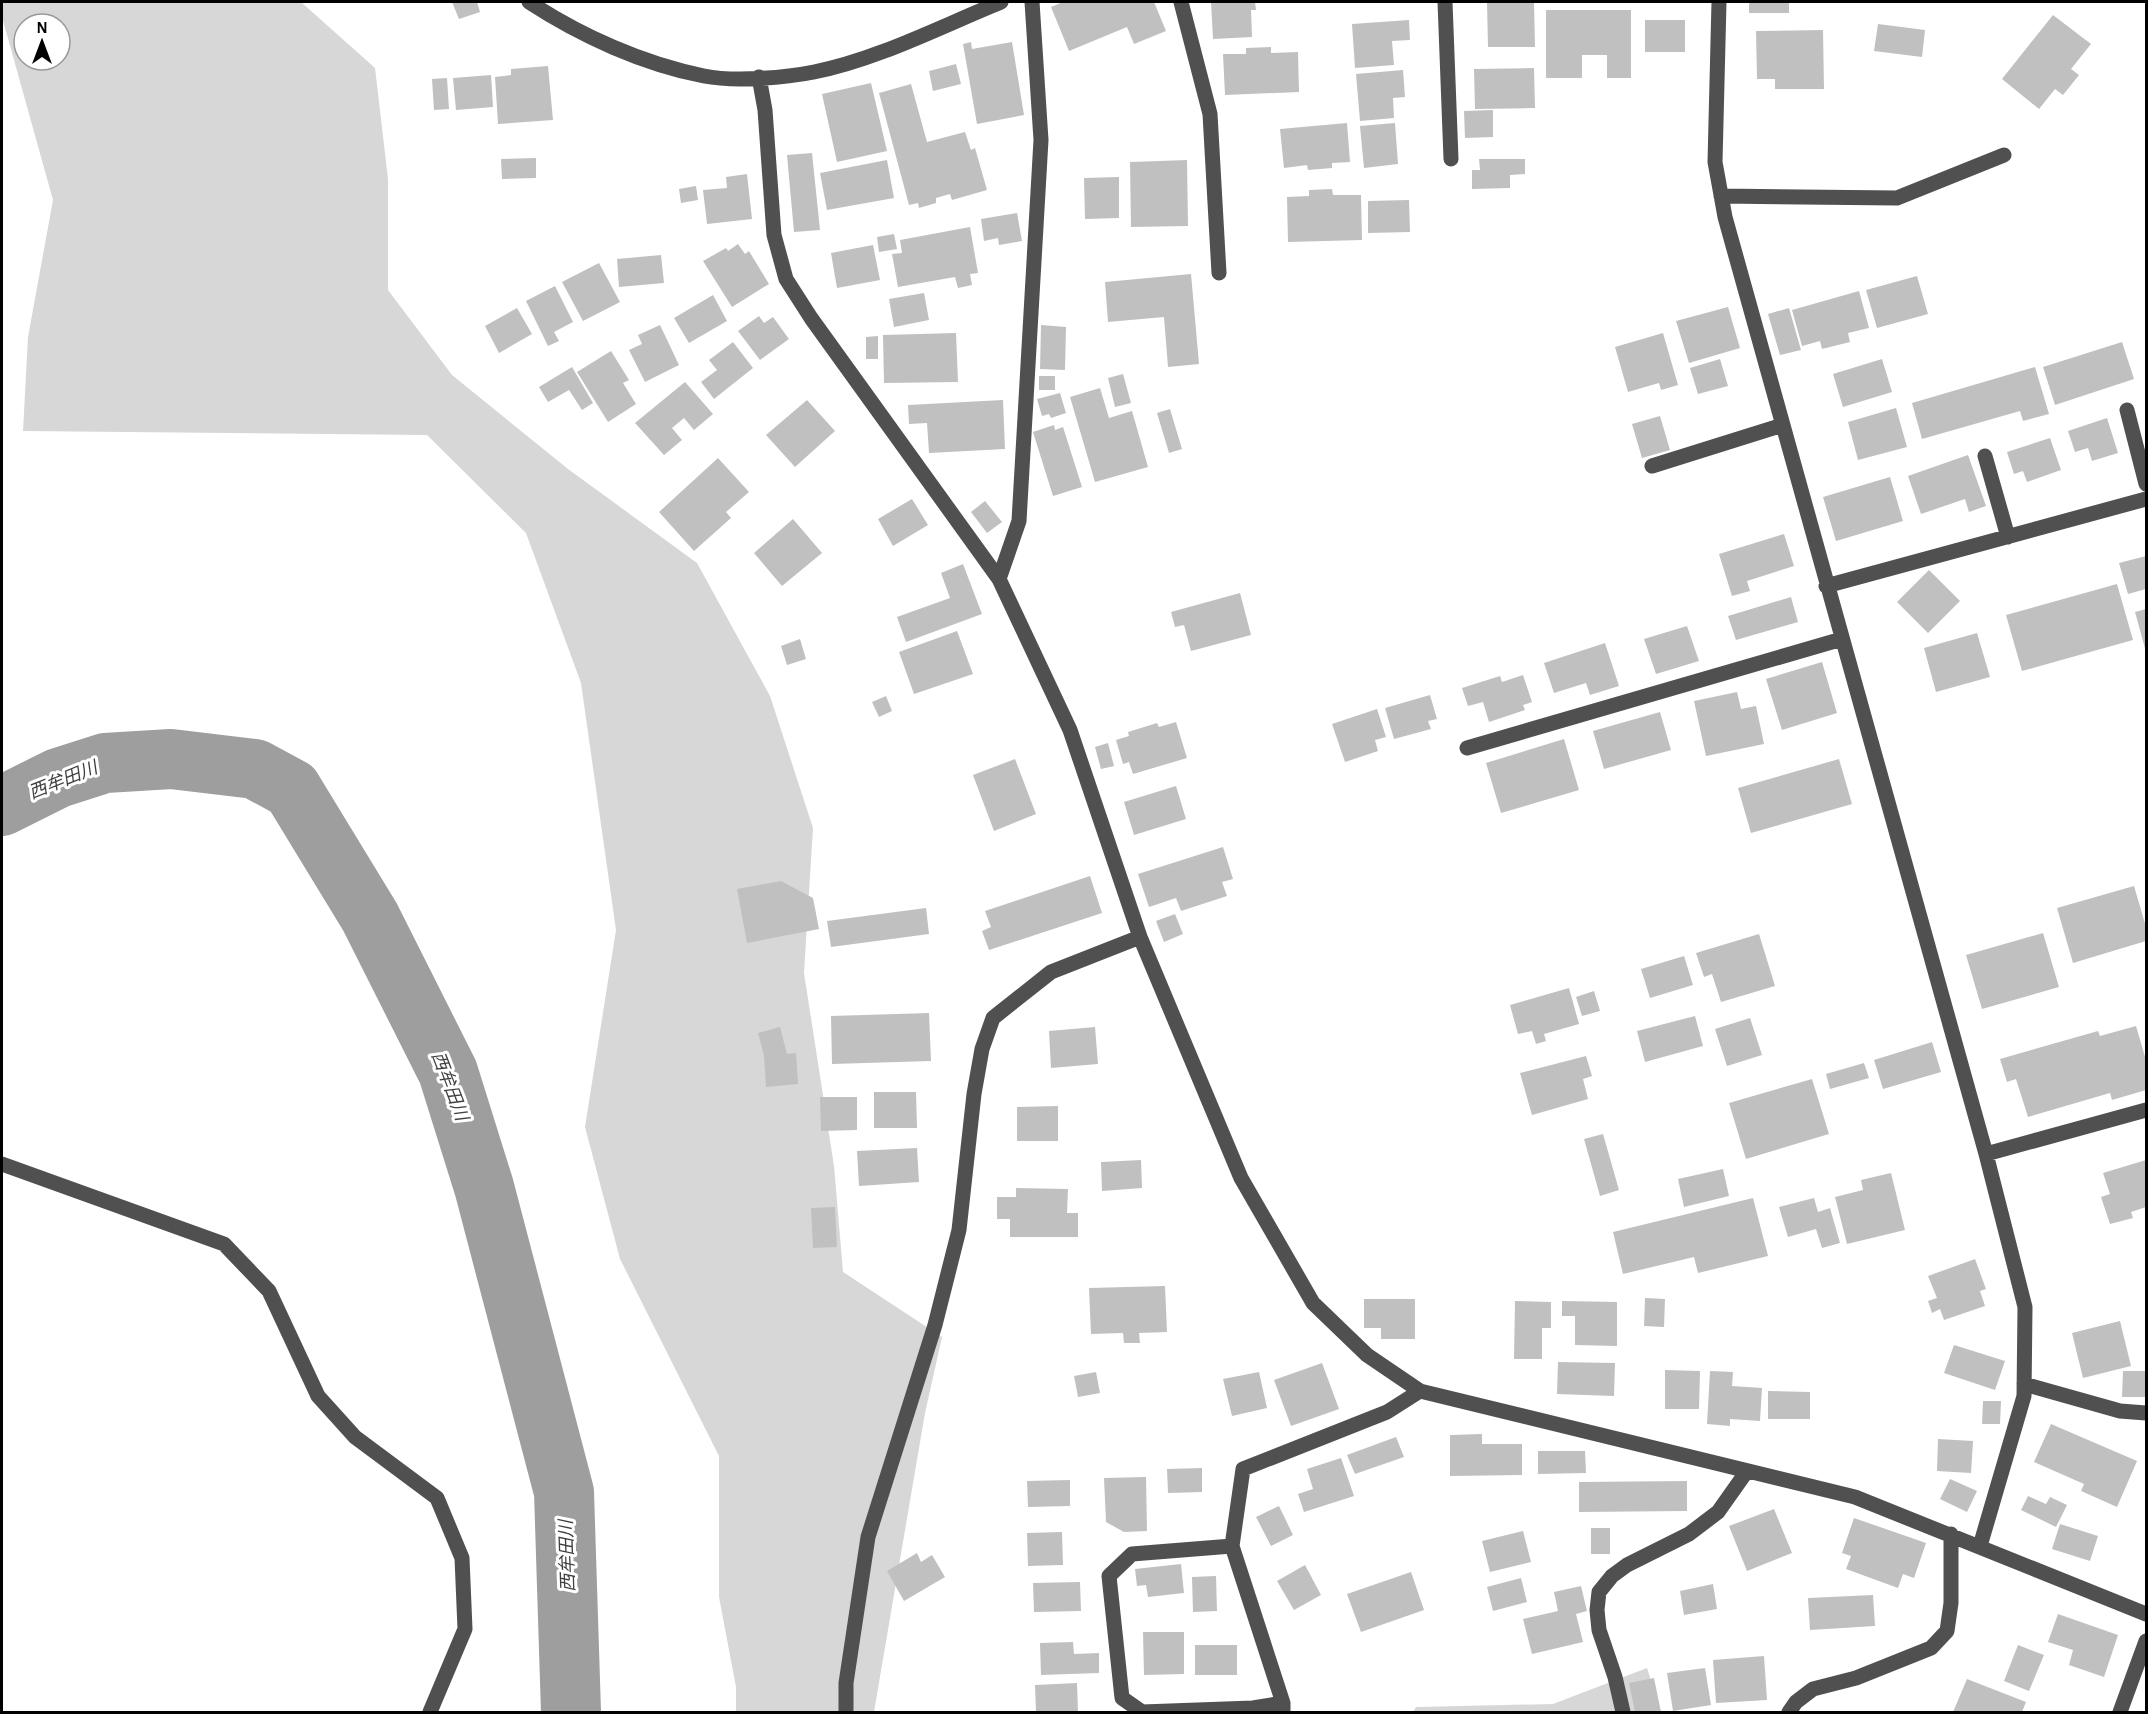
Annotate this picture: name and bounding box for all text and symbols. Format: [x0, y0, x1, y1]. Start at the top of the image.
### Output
north arrow [12, 12, 72, 72]
text: N [36, 20, 48, 36]
water label: 西牟田川 [26, 756, 102, 803]
water label: 西牟田川 [428, 1049, 473, 1125]
water label: 西牟田川 [556, 1518, 578, 1592]

